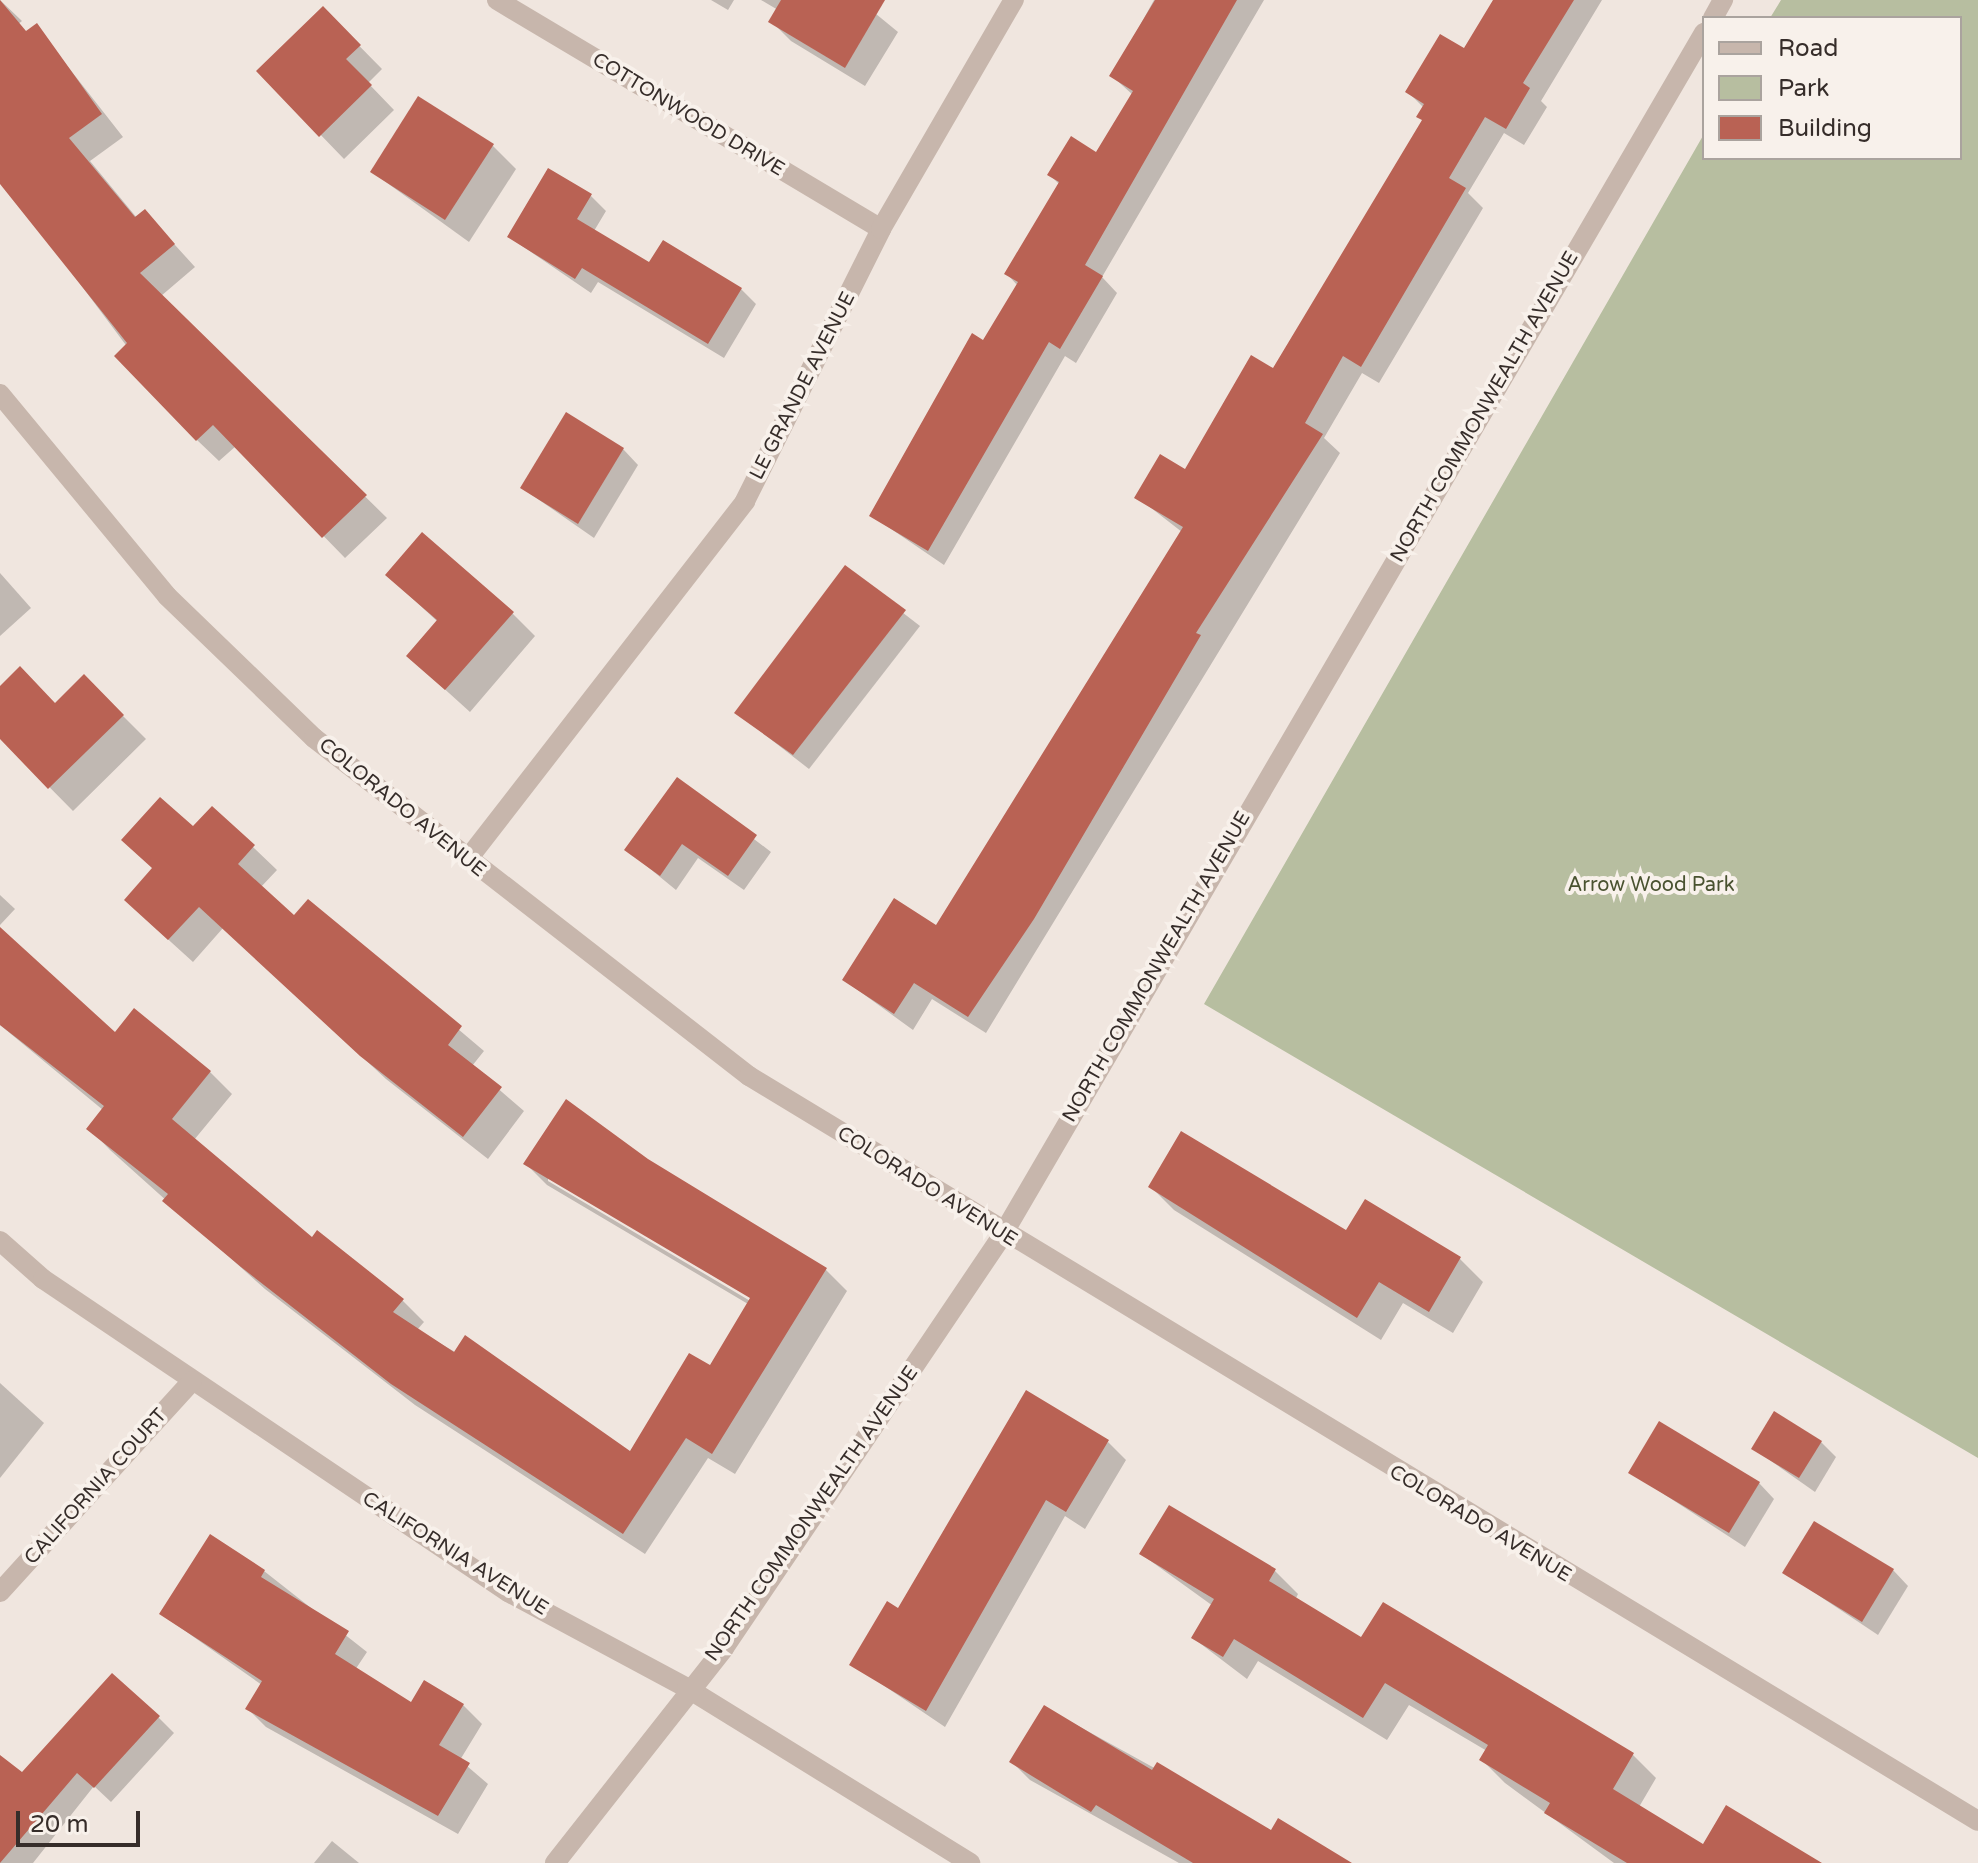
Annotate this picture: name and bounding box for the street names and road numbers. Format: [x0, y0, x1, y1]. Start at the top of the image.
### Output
street label: COTTONWOOD DRIVE [588, 48, 788, 182]
street label: NORTH COMMONWEALTH AVENUE [1386, 247, 1584, 567]
street label: LE GRANDE AVENUE [745, 288, 861, 484]
street label: COLORADO AVENUE [314, 733, 490, 883]
street label: NORTH COMMONWEALTH AVENUE [1058, 807, 1256, 1127]
street label: COLORADO AVENUE [833, 1122, 1021, 1252]
street label: NORTH COMMONWEALTH AVENUE [700, 1362, 924, 1666]
street label: CALIFORNIA COURT [20, 1404, 172, 1570]
street label: COLORADO AVENUE [1385, 1460, 1575, 1588]
street label: CALIFORNIA AVENUE [358, 1487, 552, 1621]

